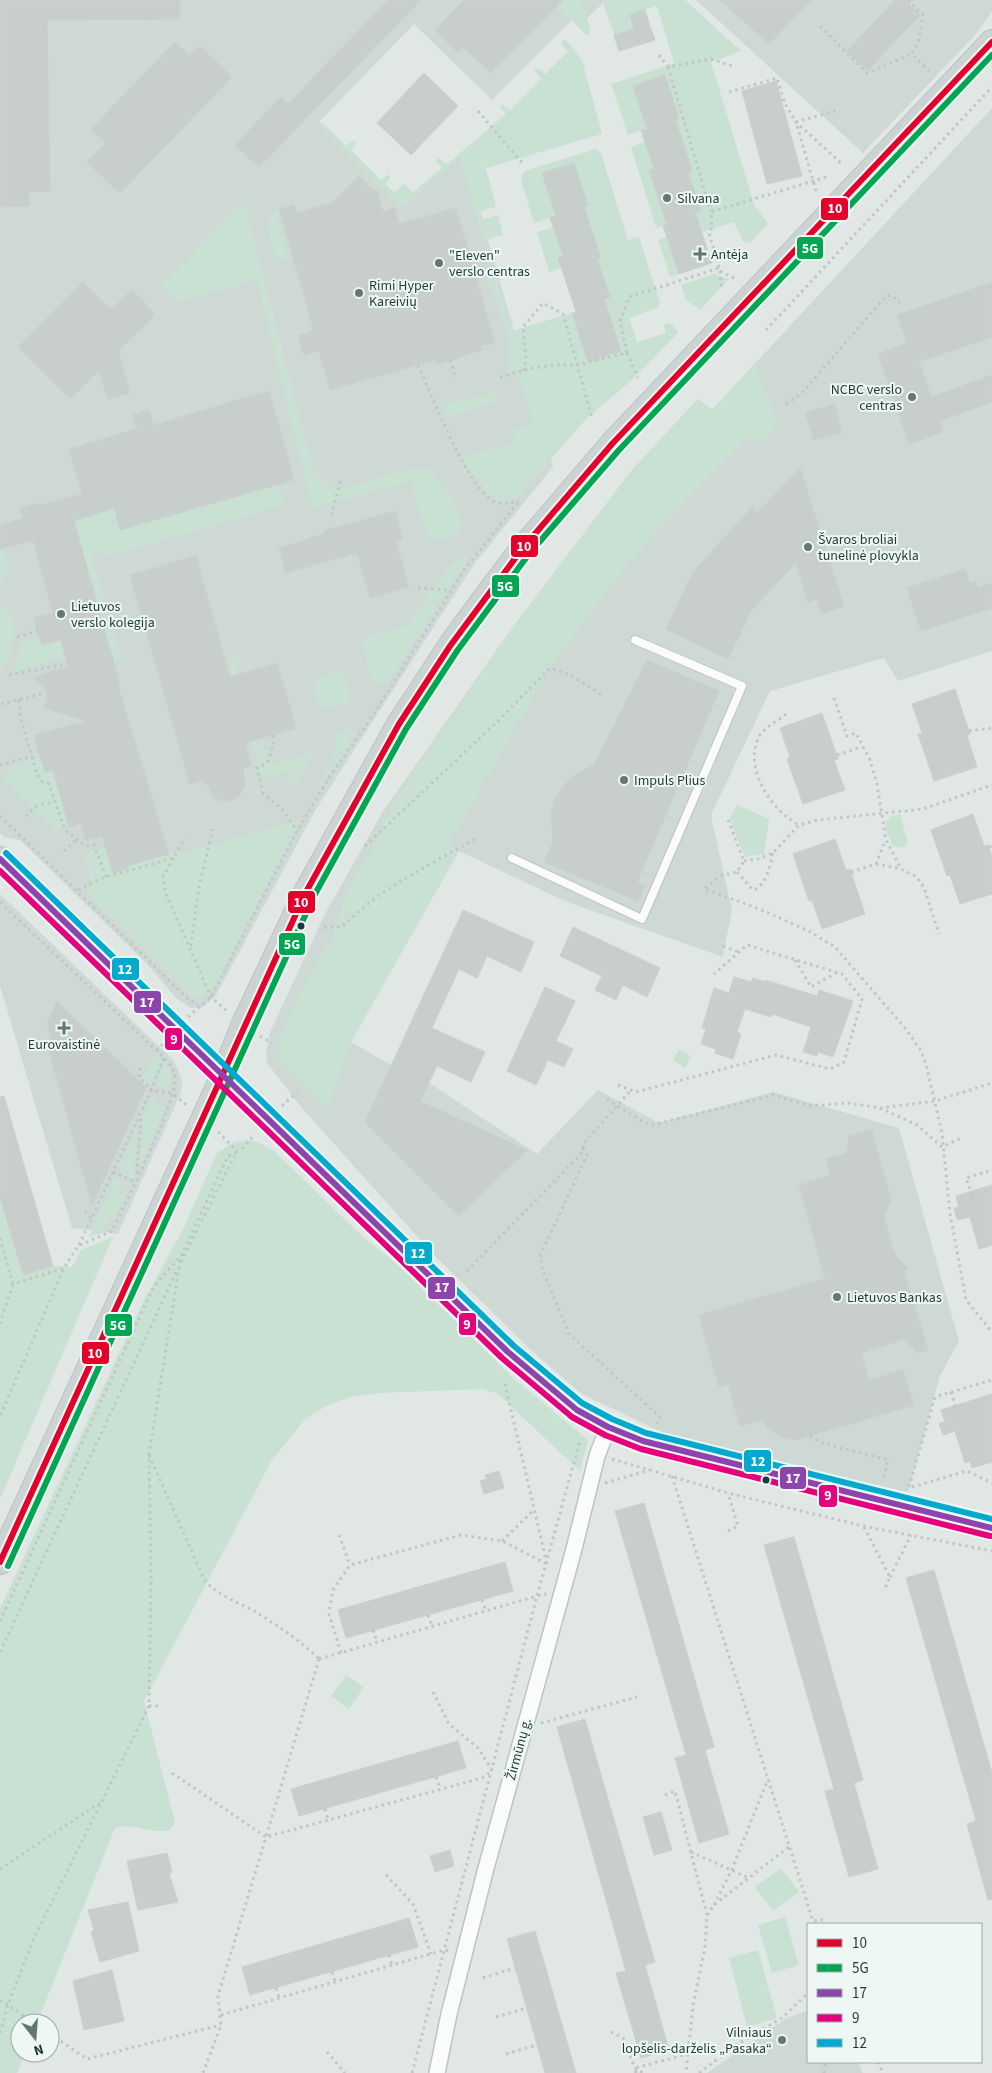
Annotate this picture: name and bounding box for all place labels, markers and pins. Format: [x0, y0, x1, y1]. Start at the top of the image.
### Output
place label: Silvana [677, 189, 720, 209]
marker: Silvana [661, 192, 673, 204]
place label: Antėja [711, 245, 748, 265]
place label: "Eleven" verslo centras [449, 246, 530, 282]
marker: Antėja [693, 247, 707, 261]
marker: "Eleven" verslo centras [433, 257, 445, 269]
place label: Rimi Hyper Kareivių [369, 276, 434, 312]
marker: Rimi Hyper Kareivių [353, 287, 365, 299]
place label: NCBC verslo centras [831, 380, 902, 416]
marker: NCBC verslo centras [906, 391, 918, 403]
place label: Švaros broliai tunelinė plovykla [818, 530, 919, 566]
marker: Švaros broliai tunelinė plovykla [802, 541, 814, 553]
place label: Lietuvos verslo kolegija [71, 597, 155, 633]
marker: Lietuvos verslo kolegija [55, 608, 67, 620]
place label: Impuls Plius [634, 771, 705, 791]
marker: Impuls Plius [618, 774, 630, 786]
unlabelled marker [296, 921, 306, 931]
marker: Eurovaistinė [58, 1022, 70, 1034]
place label: Eurovaistinė [28, 1035, 100, 1055]
place label: Lietuvos Bankas [847, 1288, 942, 1308]
marker: Lietuvos Bankas [831, 1291, 843, 1303]
unlabelled marker [761, 1475, 771, 1485]
place label: Vilniaus lopšelis-darželis „Pasaka“ [622, 2023, 772, 2059]
marker: Vilniaus lopšelis-darželis „Pasaka“ [776, 2034, 788, 2046]

